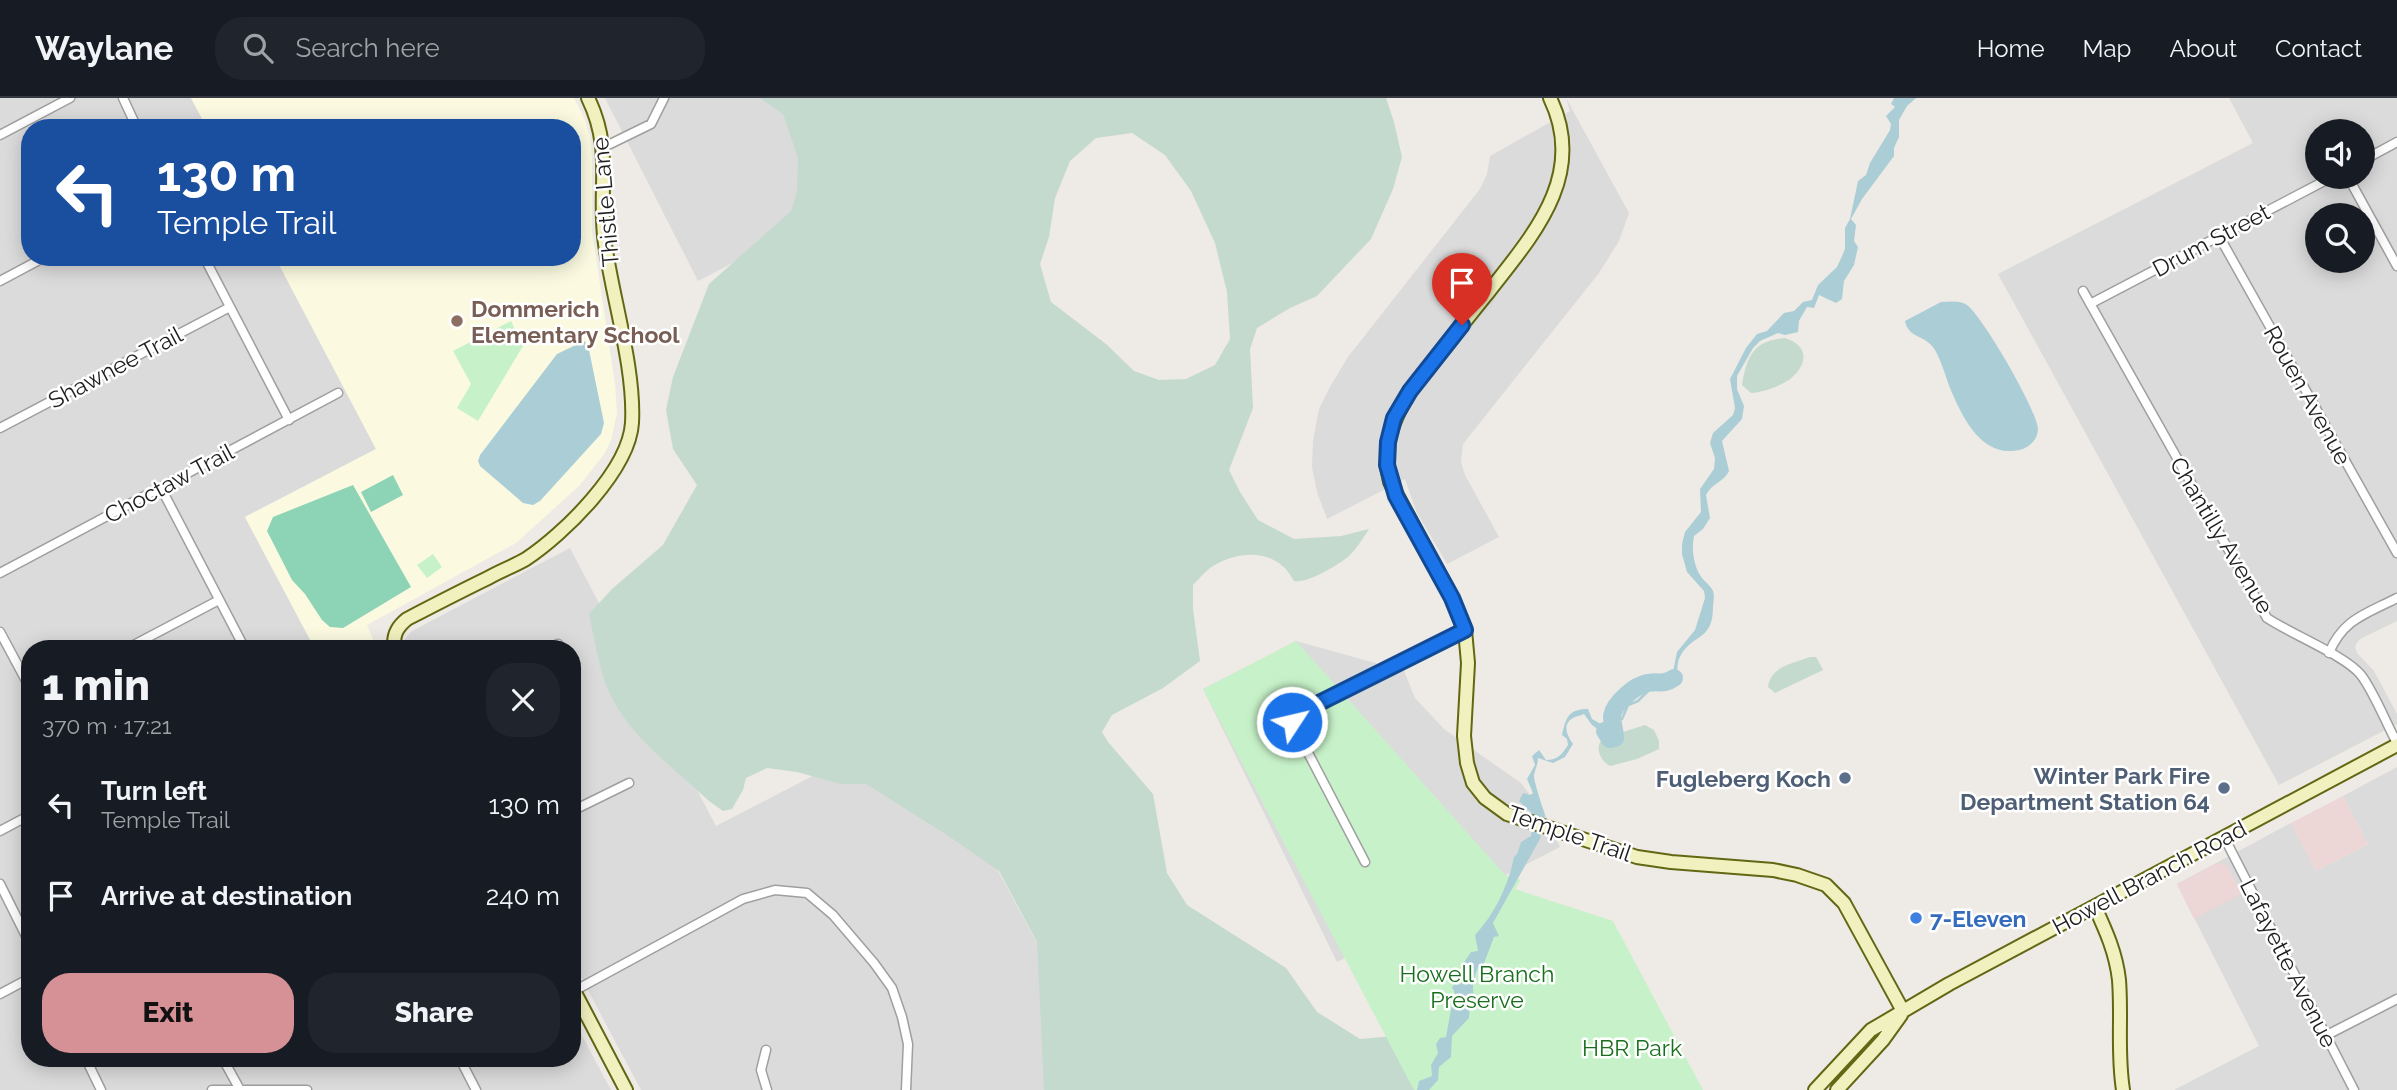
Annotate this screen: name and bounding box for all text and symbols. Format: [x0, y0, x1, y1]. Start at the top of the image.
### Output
search box [215, 17, 705, 80]
text: Waylane [35, 29, 173, 68]
icon: search [239, 29, 277, 67]
text: Search here [295, 33, 440, 63]
text: Home [1977, 34, 2045, 63]
text: Map [2083, 34, 2131, 63]
text: About [2169, 34, 2237, 63]
text: Contact [2275, 34, 2362, 63]
map controls [2305, 119, 2375, 273]
button: sound [2305, 119, 2375, 189]
street label: Thistle Lane [586, 136, 624, 268]
text: 130 m [157, 145, 296, 202]
icon: left [42, 147, 133, 238]
street label: Drum Street [2148, 198, 2275, 282]
button: search [2305, 203, 2375, 273]
text: Temple Trail [157, 204, 337, 241]
pin [1432, 253, 1492, 325]
icon: arrive [1443, 264, 1481, 302]
place label: Dommerich Elementary School [471, 295, 680, 348]
marker: Dommerich Elementary School [449, 313, 465, 329]
street label: Shawnee Trail [43, 320, 187, 414]
street label: Rouen Avenue [2259, 321, 2357, 469]
street label: Choctaw Trail [100, 437, 239, 528]
street label: Chantilly Avenue [2165, 452, 2279, 618]
text: 1 min [42, 661, 150, 710]
button: close [486, 663, 560, 737]
position arrow [1255, 685, 1329, 759]
text: 370 m · 17:21 [42, 712, 172, 739]
place label: Winter Park Fire Department Station 64 [1960, 762, 2210, 815]
place label: Fugleberg Koch [1656, 765, 1831, 792]
marker: Fugleberg Koch [1837, 770, 1853, 786]
text: Turn left [101, 776, 207, 806]
marker: Winter Park Fire Department Station 64 [2216, 780, 2232, 796]
icon: left [42, 786, 80, 824]
text: 130 m [489, 790, 560, 820]
street label: Temple Trail [1505, 799, 1636, 867]
text: Temple Trail [101, 806, 230, 833]
street label: Howell Branch Road [2047, 814, 2251, 940]
street label: Lafayette Avenue [2235, 874, 2343, 1052]
icon: arrive [42, 877, 80, 915]
text: Arrive at destination [101, 881, 352, 911]
text: 240 m [486, 881, 560, 911]
place label: 7-Eleven [1930, 905, 2026, 932]
marker: 7-Eleven [1908, 910, 1924, 926]
park label: Howell Branch Preserve [1400, 960, 1554, 1013]
button: Exit [42, 973, 294, 1053]
button: Share [308, 973, 560, 1053]
park label: HBR Park [1582, 1034, 1682, 1061]

